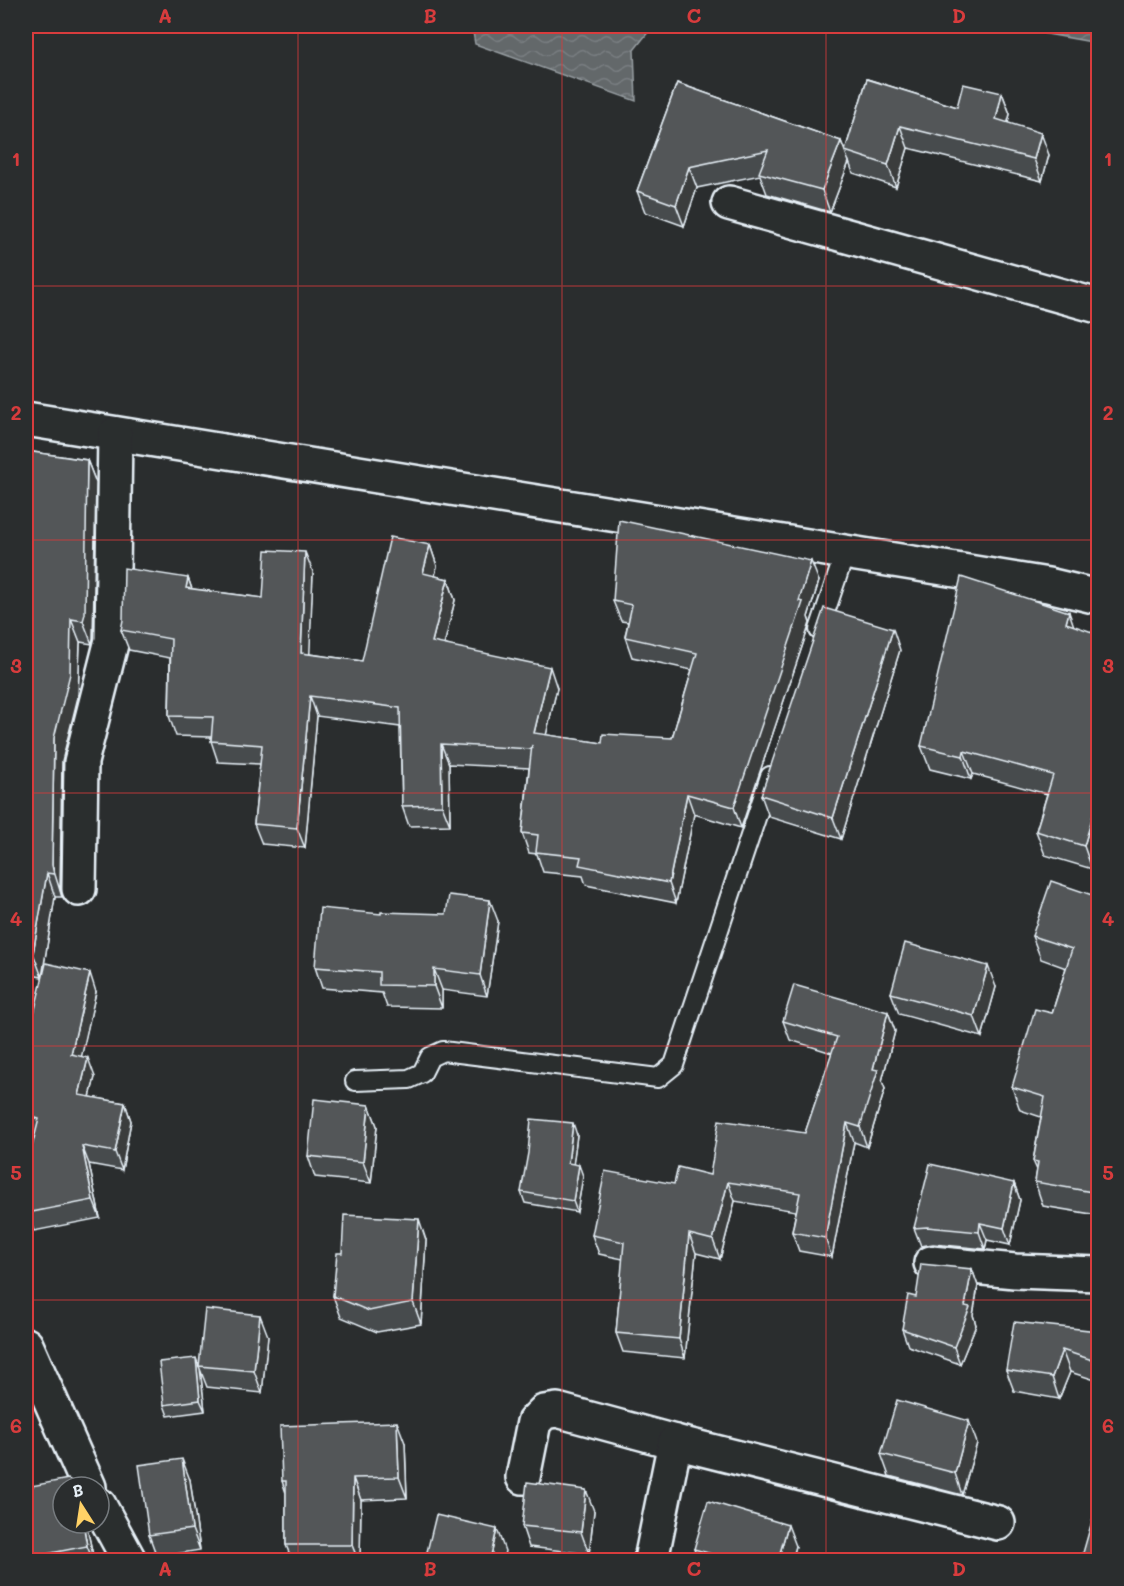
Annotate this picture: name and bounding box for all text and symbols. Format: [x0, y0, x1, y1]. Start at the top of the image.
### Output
text: A [158, 2, 172, 28]
text: B [423, 2, 437, 28]
text: C [687, 2, 702, 28]
text: D [952, 2, 966, 28]
text: 1 [12, 145, 20, 171]
text: 1 [1104, 145, 1112, 171]
text: 2 [10, 399, 22, 425]
text: 2 [1102, 399, 1114, 425]
text: 3 [10, 652, 22, 678]
text: 3 [1102, 652, 1114, 678]
text: 4 [10, 905, 23, 931]
text: 4 [1102, 905, 1115, 931]
text: 5 [10, 1159, 22, 1185]
text: 5 [1102, 1159, 1114, 1185]
text: 6 [10, 1412, 22, 1438]
text: 6 [1102, 1412, 1114, 1438]
north arrow [51, 1475, 111, 1535]
text: B [70, 1478, 85, 1501]
text: A [158, 1555, 172, 1581]
text: B [423, 1555, 437, 1581]
text: C [687, 1555, 702, 1581]
text: D [952, 1555, 966, 1581]

